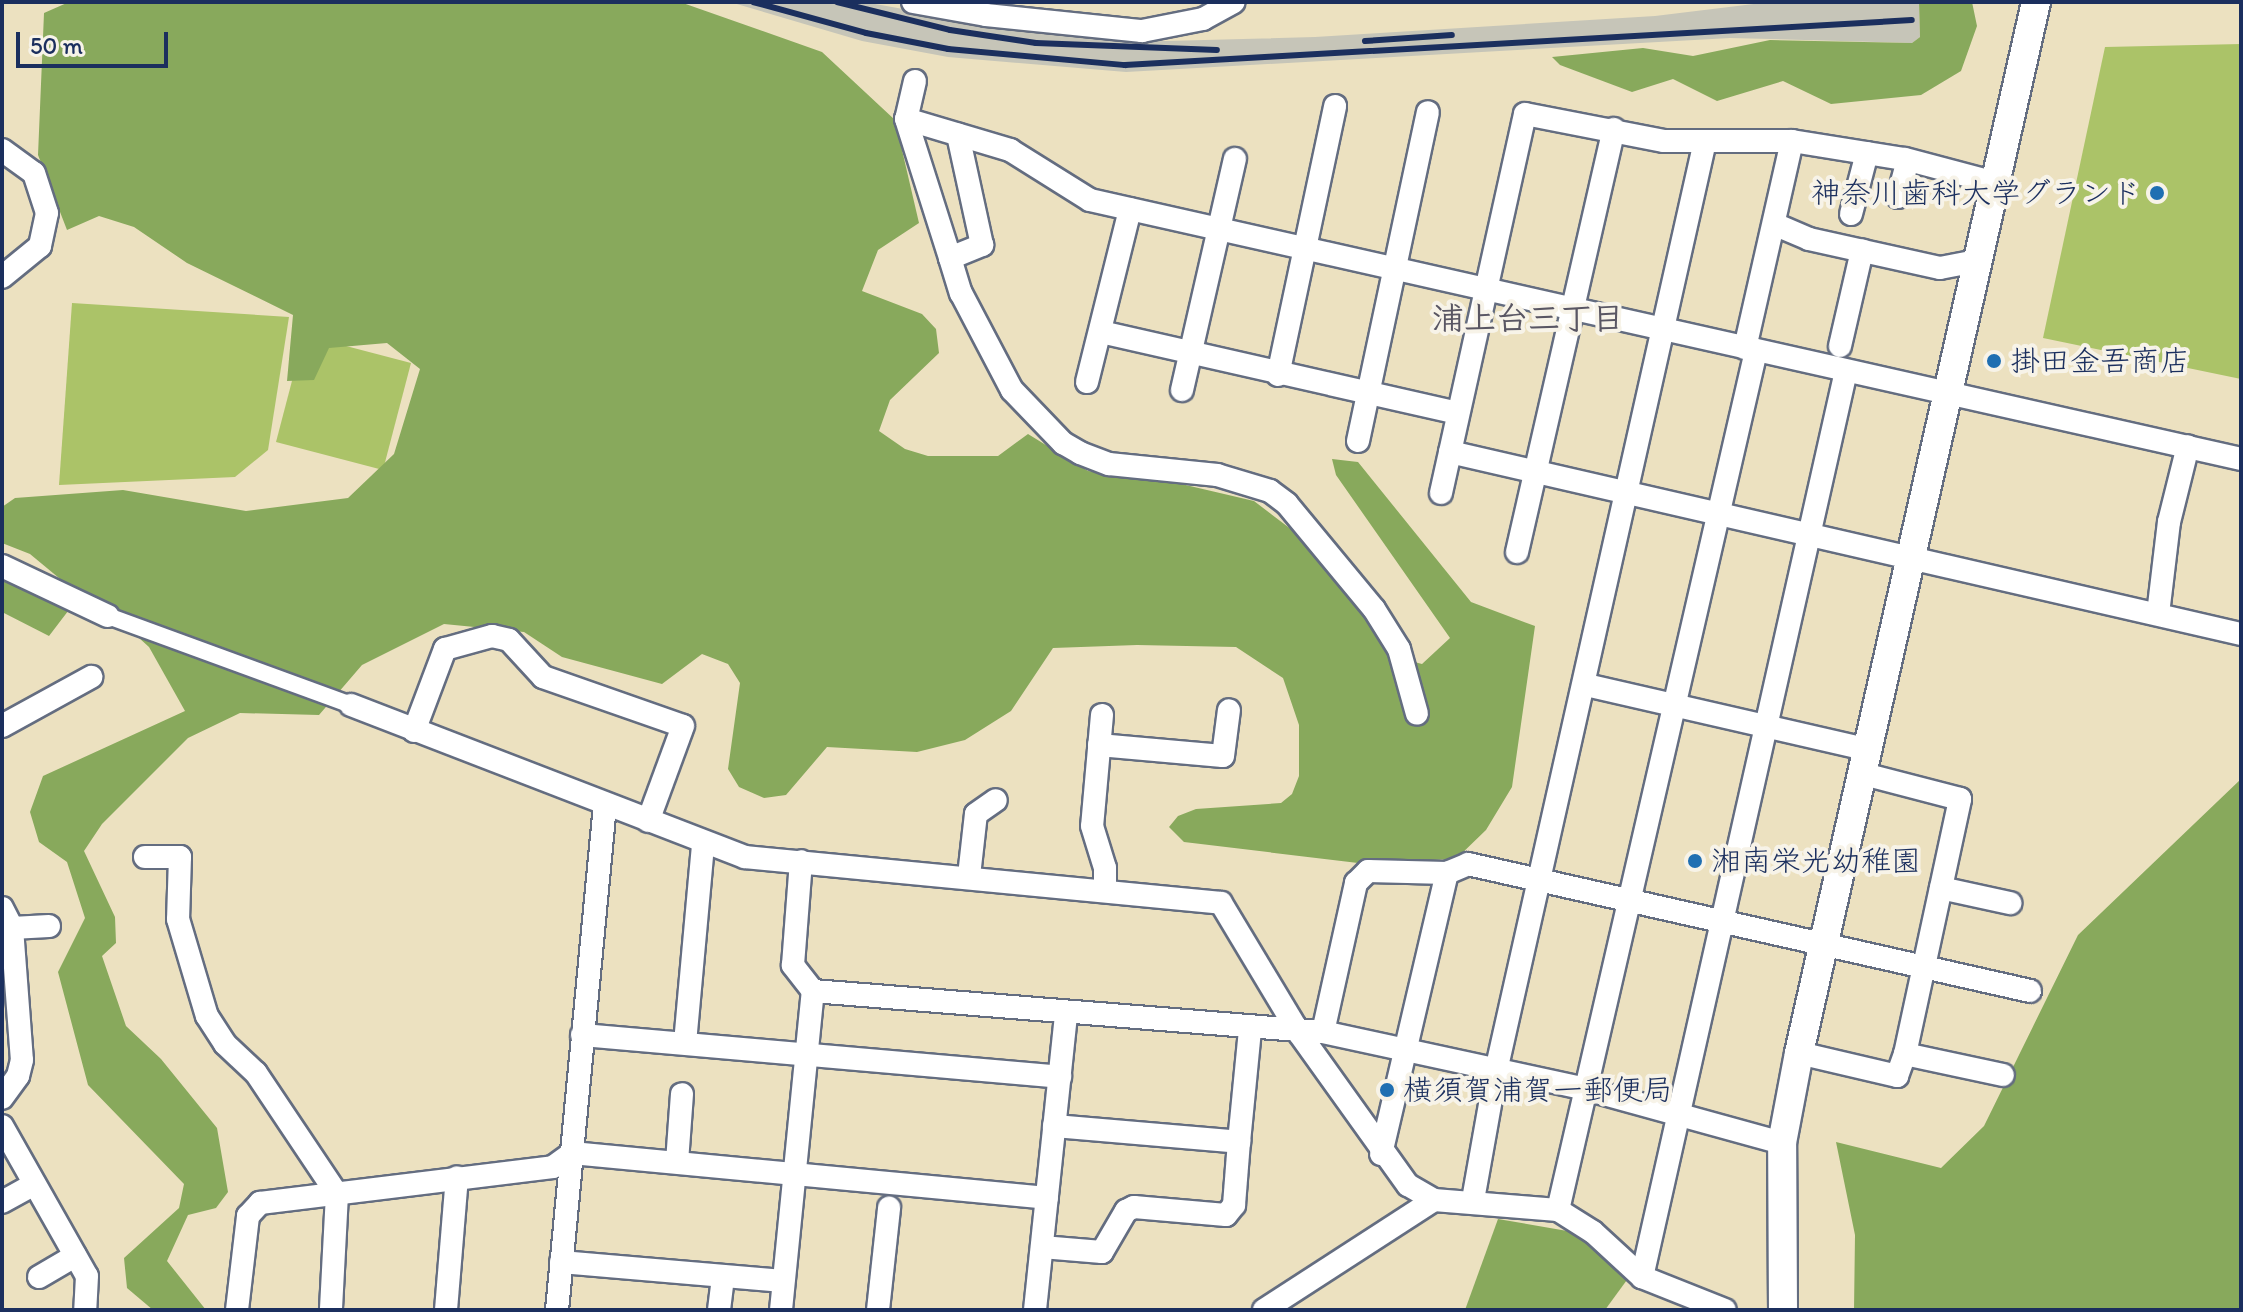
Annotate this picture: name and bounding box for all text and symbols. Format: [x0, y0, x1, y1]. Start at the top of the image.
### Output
scale bar [20, 16, 172, 66]
text: 50 m [30, 31, 83, 60]
place label: 神奈川歯科大学グランド [1811, 175, 2141, 211]
marker: 神奈川歯科大学グランド [2148, 184, 2166, 202]
district label: 浦上台三丁目 [1432, 299, 1624, 337]
place label: 掛田金吾商店 [2010, 343, 2190, 379]
marker: 掛田金吾商店 [1985, 352, 2003, 370]
place label: 湘南栄光幼稚園 [1711, 843, 1921, 879]
marker: 湘南栄光幼稚園 [1686, 852, 1704, 870]
place label: 横須賀浦賀一郵便局 [1403, 1072, 1673, 1108]
marker: 横須賀浦賀一郵便局 [1378, 1081, 1396, 1099]

